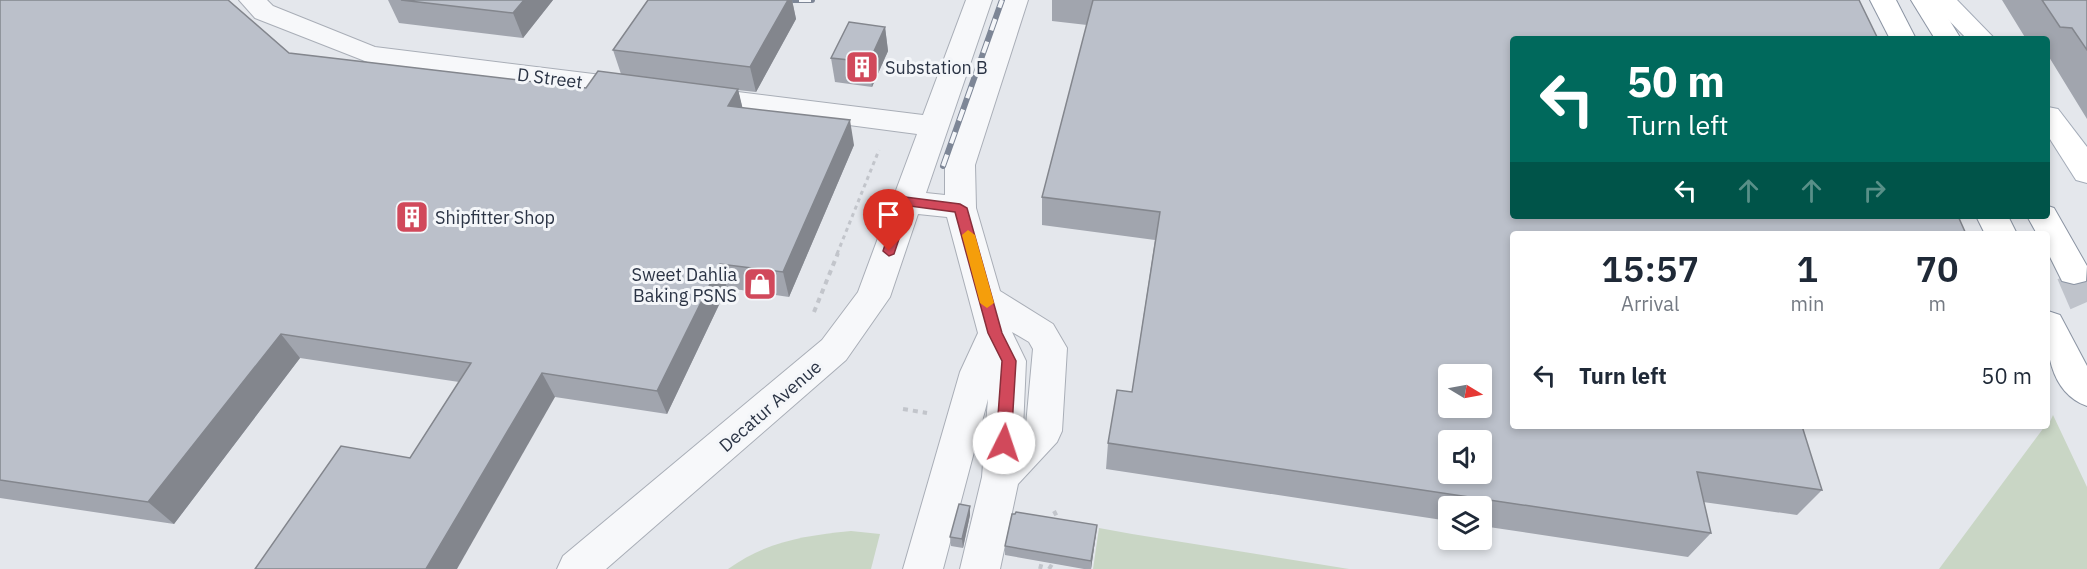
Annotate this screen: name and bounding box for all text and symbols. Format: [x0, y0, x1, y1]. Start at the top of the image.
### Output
building icon: Substation B [844, 49, 880, 85]
text: 50 m [1627, 54, 1725, 109]
place label: Substation B [885, 56, 988, 79]
icon: left [1528, 60, 1606, 138]
street label: D Street [516, 63, 584, 93]
text: Turn left [1627, 107, 1728, 142]
icon: left [1669, 174, 1702, 207]
icon: ahead [1732, 174, 1765, 207]
icon: ahead [1795, 174, 1828, 207]
icon: right [1858, 174, 1891, 207]
pin [863, 189, 914, 251]
icon: arrive [872, 198, 905, 231]
building icon: Shipfitter Shop [394, 199, 430, 235]
place label: Shipfitter Shop [435, 206, 555, 229]
text: 15:57 [1601, 245, 1699, 292]
text: 1 [1797, 245, 1818, 292]
text: 70 [1916, 245, 1959, 292]
place label: Sweet Dahlia Baking PSNS [632, 263, 737, 307]
shop icon: Sweet Dahlia Baking PSNS [742, 266, 778, 302]
text: Arrival [1621, 290, 1679, 317]
text: min [1790, 290, 1824, 317]
text: m [1928, 290, 1946, 317]
street label: Decatur Avenue [714, 355, 826, 457]
icon: left [1528, 359, 1561, 392]
text: Turn left [1579, 361, 1667, 390]
text: 50 m [1981, 361, 2032, 390]
north arrow [1438, 364, 1492, 418]
map controls [1438, 364, 1492, 550]
position arrow [972, 411, 1036, 475]
button: sound [1438, 430, 1492, 484]
button: layers [1438, 496, 1492, 550]

